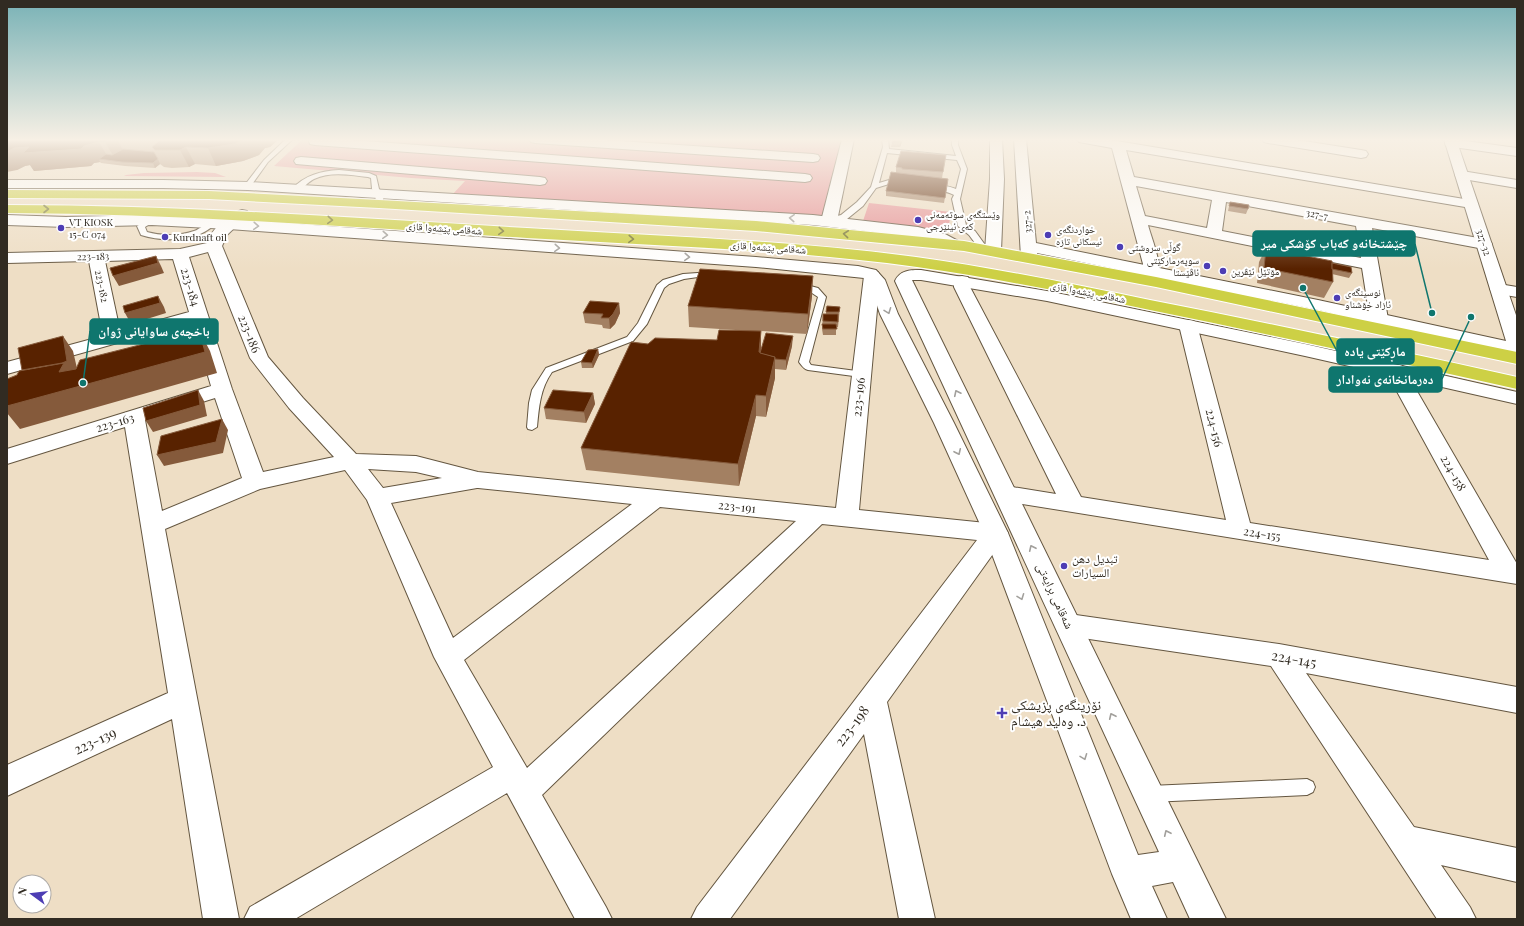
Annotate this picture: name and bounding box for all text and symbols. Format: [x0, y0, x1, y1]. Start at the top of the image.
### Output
one-way arrow [43, 205, 49, 213]
street label: 327-7 [1305, 205, 1329, 223]
place label: وێستگەی سوتەمەنی کەی ئینێرجی [926, 207, 1000, 233]
street label: 327-2 [1019, 210, 1035, 234]
one-way arrow [789, 214, 796, 223]
place label: VT KIOSK 15-C 074 [68, 215, 113, 241]
marker: وێستگەی سوتەمەنی کەی ئینێرجی [913, 215, 923, 225]
one-way arrow [327, 216, 333, 225]
street label: شەقامی پێشەوا قازی [405, 218, 483, 238]
one-way arrow [253, 222, 259, 231]
place label: خواردنگەی ئیسکانی تازە [1056, 222, 1102, 248]
marker: VT KIOSK 15-C 074 [56, 223, 66, 233]
one-way arrow [498, 227, 504, 236]
street label: 327-32 [1473, 227, 1495, 257]
place label: Kurdnaft oil [173, 230, 227, 244]
one-way arrow [843, 230, 849, 239]
marker: خواردنگەی ئیسکانی تازە [1043, 230, 1053, 240]
one-way arrow [382, 231, 388, 240]
callout: چێشتخانەو کەباب کۆشکی میر [1253, 231, 1415, 256]
marker: Kurdnaft oil [160, 232, 170, 242]
one-way arrow [628, 234, 634, 243]
text: چێشتخانەو کەباب کۆشکی میر [1260, 234, 1407, 252]
street label: شەقامی پێشەوا قازی [729, 237, 807, 257]
place label: گوڵی سروشتی [1128, 240, 1181, 254]
marker: گوڵی سروشتی [1115, 242, 1125, 252]
one-way arrow [554, 243, 560, 252]
street label: 223-183 [77, 249, 110, 263]
one-way arrow [684, 252, 690, 261]
place label: سوپەرمارکێتی ئاڤێستا [1147, 253, 1199, 279]
marker: سوپەرمارکێتی ئاڤێستا [1202, 261, 1212, 271]
place label: مۆتێل ئێڤرین [1231, 264, 1280, 278]
street label: 223-184 [178, 265, 204, 308]
marker: مۆتێل ئێڤرین [1218, 266, 1228, 276]
street label: 223-182 [92, 269, 112, 304]
street label: شەقامی پێشەوا قازی [1049, 278, 1127, 306]
place label: نوسینگەی ئازاد خۆشناو [1345, 285, 1391, 311]
marker: نوسینگەی ئازاد خۆشناو [1332, 293, 1342, 303]
one-way arrow [883, 307, 891, 314]
street label: 223-186 [235, 312, 265, 355]
callout: باخچەی ساوایانی ژوان [90, 319, 218, 344]
text: باخچەی ساوایانی ژوان [98, 322, 210, 340]
callout: ماڕکێتی یادە [1337, 339, 1414, 364]
text: ماڕکێتی یادە [1344, 342, 1406, 362]
callout: دەرمانخانەی نەوادار [1329, 367, 1442, 392]
text: دەرمانخانەی نەوادار [1336, 370, 1434, 387]
street label: 223-196 [848, 376, 868, 417]
one-way arrow [954, 390, 962, 397]
street label: 224-156 [1203, 407, 1227, 449]
street label: 223-163 [94, 409, 136, 435]
one-way arrow [953, 448, 961, 456]
street label: 224-158 [1437, 452, 1470, 493]
street label: 223-191 [717, 496, 757, 516]
street label: 224-155 [1242, 522, 1282, 544]
one-way arrow [1029, 544, 1037, 552]
place label: تبديل دهن السيارات [1072, 550, 1118, 580]
street label: شەقامی برایەتی [1033, 560, 1078, 631]
marker: تبديل دهن السيارات [1059, 561, 1069, 571]
one-way arrow [1016, 593, 1024, 601]
street label: 224-145 [1270, 645, 1318, 672]
place label: نۆرینگەی پزیشکی د. وەلید هیشام [1011, 695, 1101, 731]
street label: 223-198 [830, 701, 873, 750]
marker: نۆرینگەی پزیشکی د. وەلید هیشام [996, 707, 1008, 719]
one-way arrow [1109, 712, 1117, 720]
street label: 223-139 [70, 722, 119, 759]
one-way arrow [1079, 754, 1087, 761]
one-way arrow [1164, 830, 1172, 837]
north arrow [12, 874, 52, 914]
text: N [14, 885, 30, 897]

